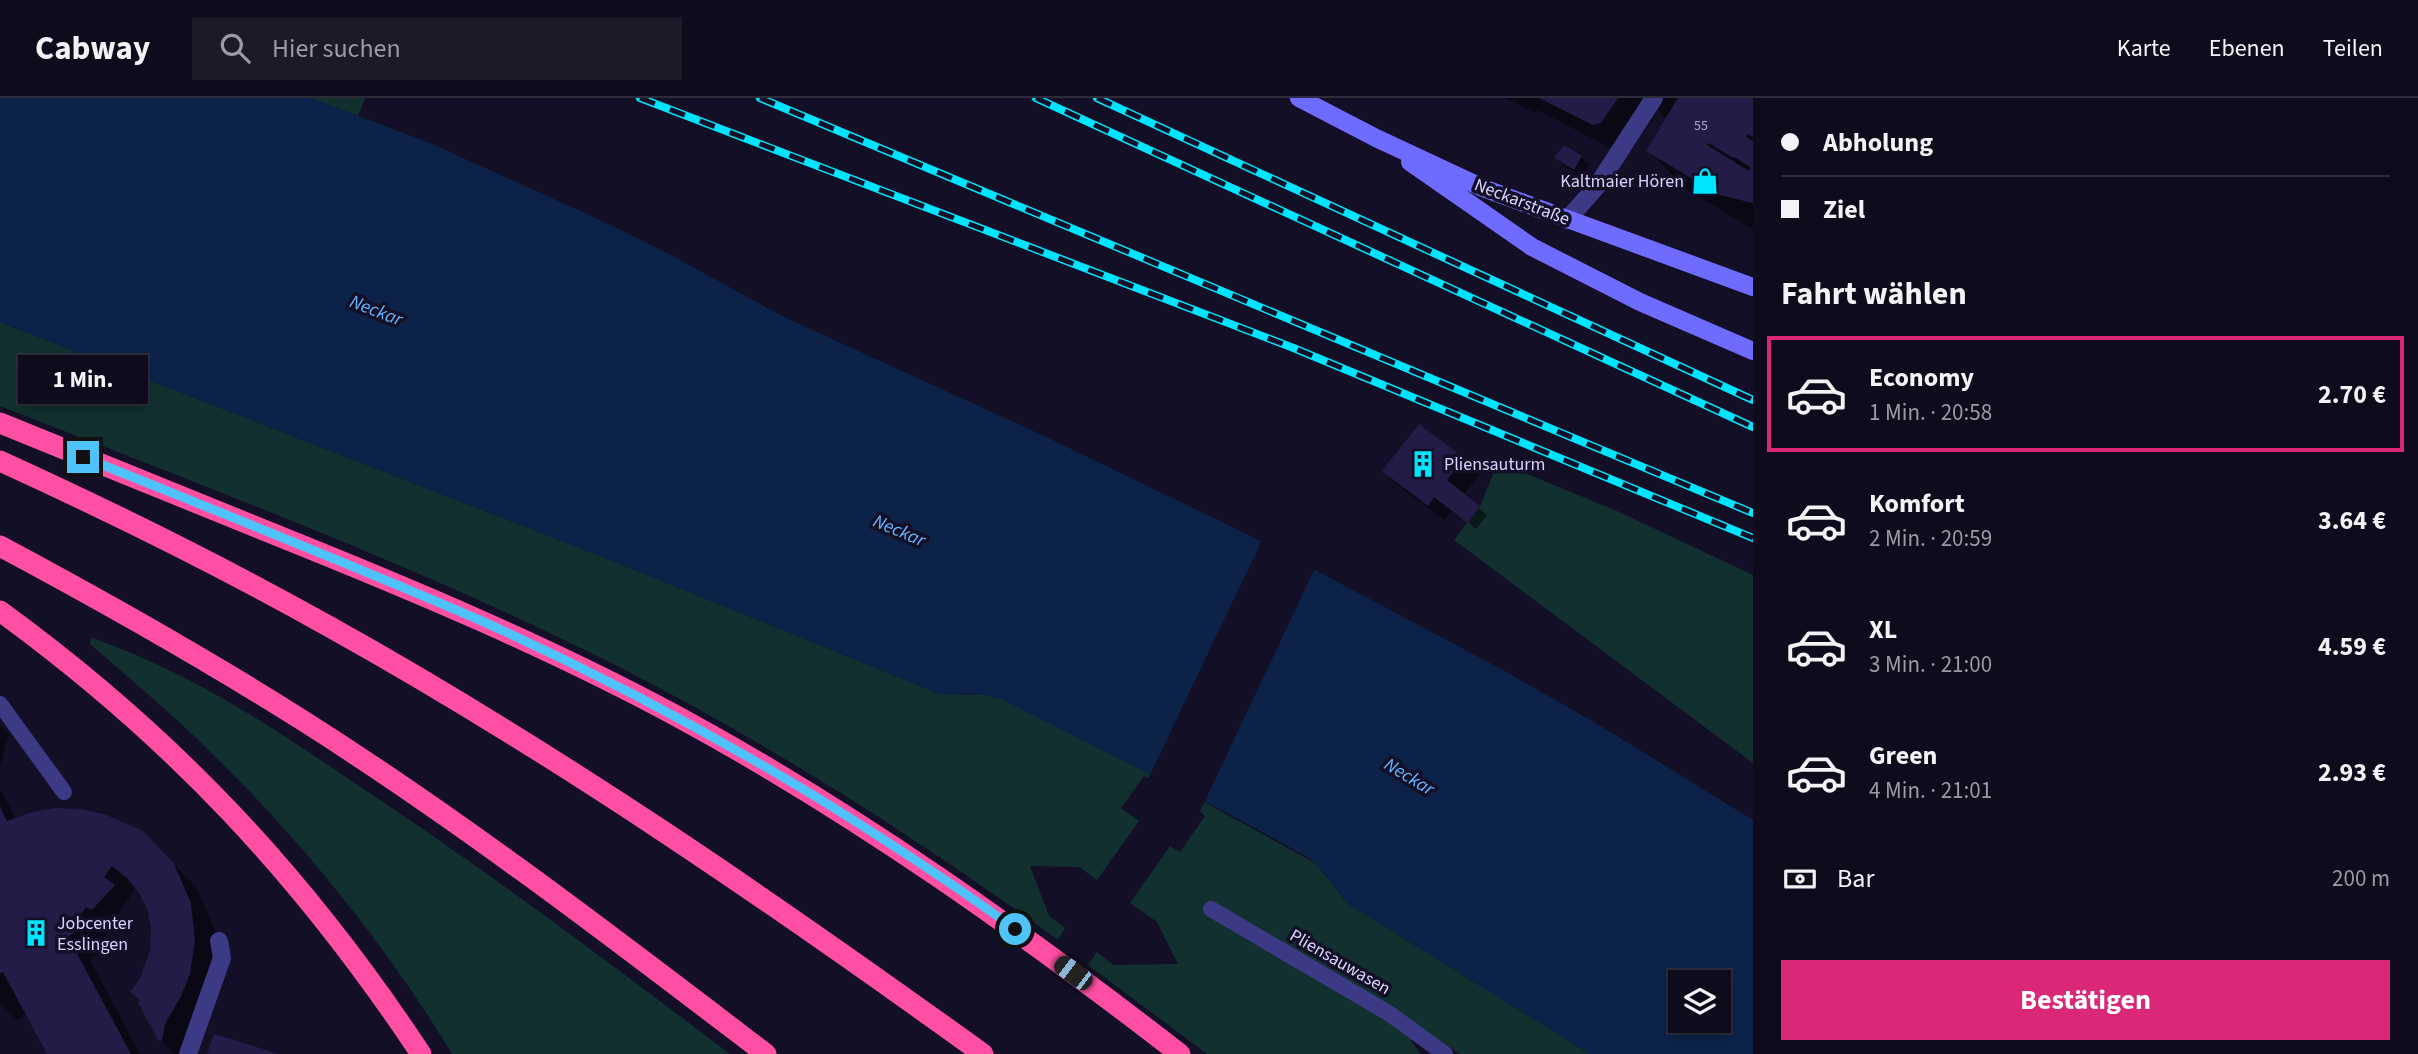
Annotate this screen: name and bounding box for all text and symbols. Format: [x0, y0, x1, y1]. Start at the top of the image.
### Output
search box [192, 17, 682, 80]
text: Cabway [35, 25, 150, 72]
icon: search [216, 29, 254, 67]
text: Hier suchen [272, 30, 401, 67]
text: Karte [2117, 31, 2171, 66]
text: Ebenen [2209, 31, 2285, 66]
text: Teilen [2323, 31, 2383, 66]
house number: 55 [1694, 116, 1708, 136]
text: Abholung [1823, 124, 1933, 161]
shop icon: Kaltmaier Hören [1690, 166, 1720, 196]
place label: Kaltmaier Hören [1560, 169, 1684, 194]
street label: Neckarstraße [1471, 172, 1573, 232]
text: Ziel [1823, 191, 1865, 228]
text: Fahrt wählen [1781, 271, 1967, 317]
water label: Neckar [346, 289, 408, 334]
callout: 1 Min. [18, 356, 148, 404]
text: Economy [1869, 359, 1974, 396]
text: 1 Min. [53, 363, 113, 396]
icon: car [1785, 363, 1848, 426]
text: 2.70 € [2318, 376, 2386, 413]
text: 1 Min. · 20:58 [1869, 396, 1992, 429]
route end [67, 441, 99, 473]
building icon: Pliensauturm [1408, 449, 1438, 479]
place label: Pliensauturm [1444, 452, 1545, 477]
text: Komfort [1869, 485, 1965, 522]
icon: car [1785, 489, 1848, 552]
text: 3.64 € [2318, 502, 2386, 539]
water label: Neckar [869, 508, 931, 555]
text: 2 Min. · 20:59 [1869, 522, 1992, 555]
text: XL [1869, 611, 1897, 648]
icon: car [1785, 615, 1848, 678]
text: 4.59 € [2318, 628, 2386, 665]
text: 3 Min. · 21:00 [1869, 648, 1992, 681]
text: Green [1869, 737, 1937, 774]
icon: car [1785, 741, 1848, 804]
water label: Neckar [1379, 751, 1441, 803]
text: 2.93 € [2318, 754, 2386, 791]
text: 4 Min. · 21:01 [1869, 774, 1992, 807]
icon: cash [1781, 860, 1819, 898]
text: Bar [1837, 860, 1874, 897]
text: 200 m [2332, 862, 2390, 895]
place label: Jobcenter Esslingen [57, 911, 134, 957]
route start [999, 913, 1031, 945]
building icon: Jobcenter Esslingen [21, 918, 51, 948]
street label: Pliensauwasen [1285, 923, 1395, 1001]
car [1050, 952, 1097, 994]
button: Bestätigen [1781, 960, 2390, 1040]
map controls [1668, 970, 1731, 1033]
button: layers [1668, 970, 1731, 1033]

